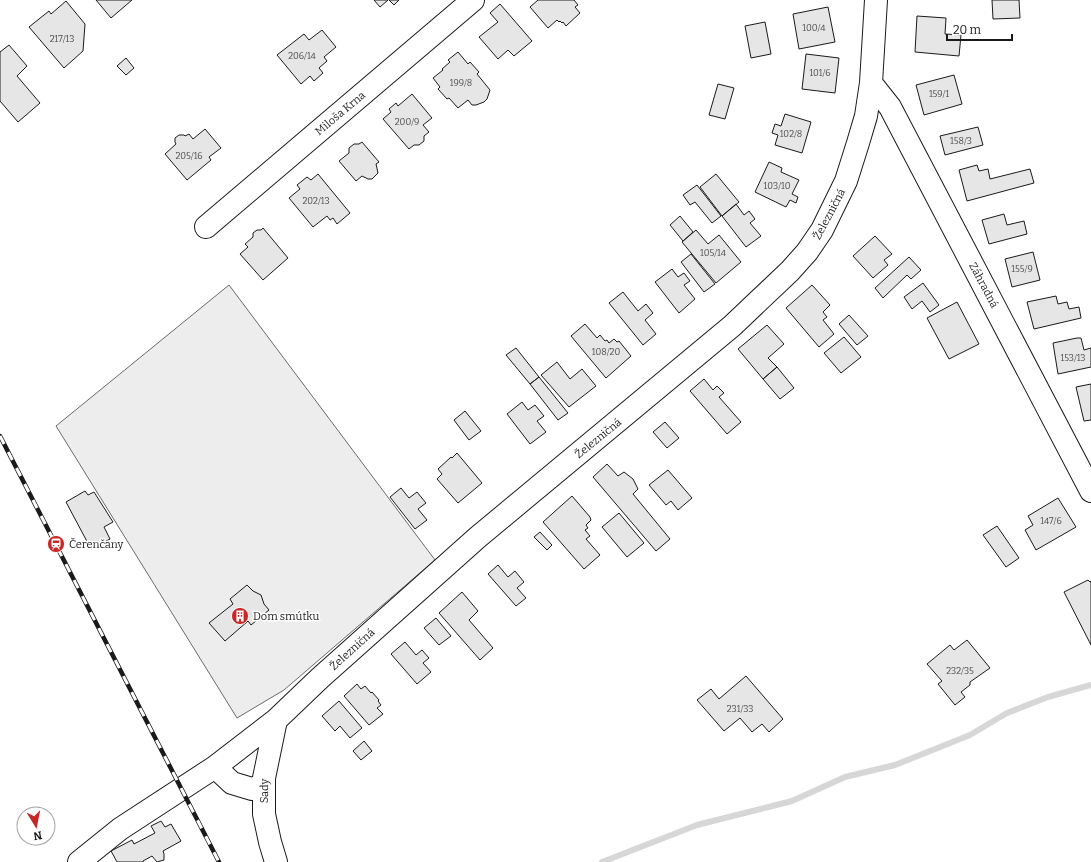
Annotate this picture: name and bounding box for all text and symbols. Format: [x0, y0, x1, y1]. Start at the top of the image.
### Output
scale bar [947, 16, 1012, 42]
house number: 100/4 [802, 23, 826, 33]
text: 20 m [953, 23, 982, 37]
house number: 217/13 [50, 34, 74, 44]
house number: 206/14 [288, 51, 317, 61]
house number: 101/6 [809, 68, 831, 78]
house number: 199/8 [450, 78, 472, 88]
street label: Miloša Krna [313, 89, 368, 138]
house number: 159/1 [929, 89, 949, 99]
house number: 200/9 [395, 117, 419, 127]
house number: 102/8 [780, 129, 802, 139]
house number: 158/3 [950, 136, 972, 146]
house number: 205/16 [175, 151, 203, 161]
house number: 103/10 [764, 181, 791, 191]
street label: Železničná [810, 186, 848, 242]
house number: 202/13 [302, 196, 330, 206]
house number: 105/14 [700, 248, 727, 258]
street label: Záhradná [966, 260, 1001, 310]
house number: 155/9 [1011, 264, 1033, 274]
house number: 108/20 [592, 347, 620, 357]
house number: 153/13 [1061, 353, 1086, 363]
street label: Železničná [572, 415, 624, 461]
house number: 147/6 [1040, 516, 1062, 526]
station icon: Čerenčany [46, 534, 66, 554]
place label: Čerenčany [69, 537, 123, 551]
building icon: Dom smútku [230, 606, 250, 626]
place label: Dom smútku [253, 610, 319, 623]
street label: Železničná [327, 625, 377, 673]
house number: 232/35 [946, 666, 974, 676]
house number: 231/33 [727, 704, 753, 714]
street label: Sady [258, 778, 271, 803]
north arrow [16, 806, 56, 846]
text: N [32, 828, 43, 843]

